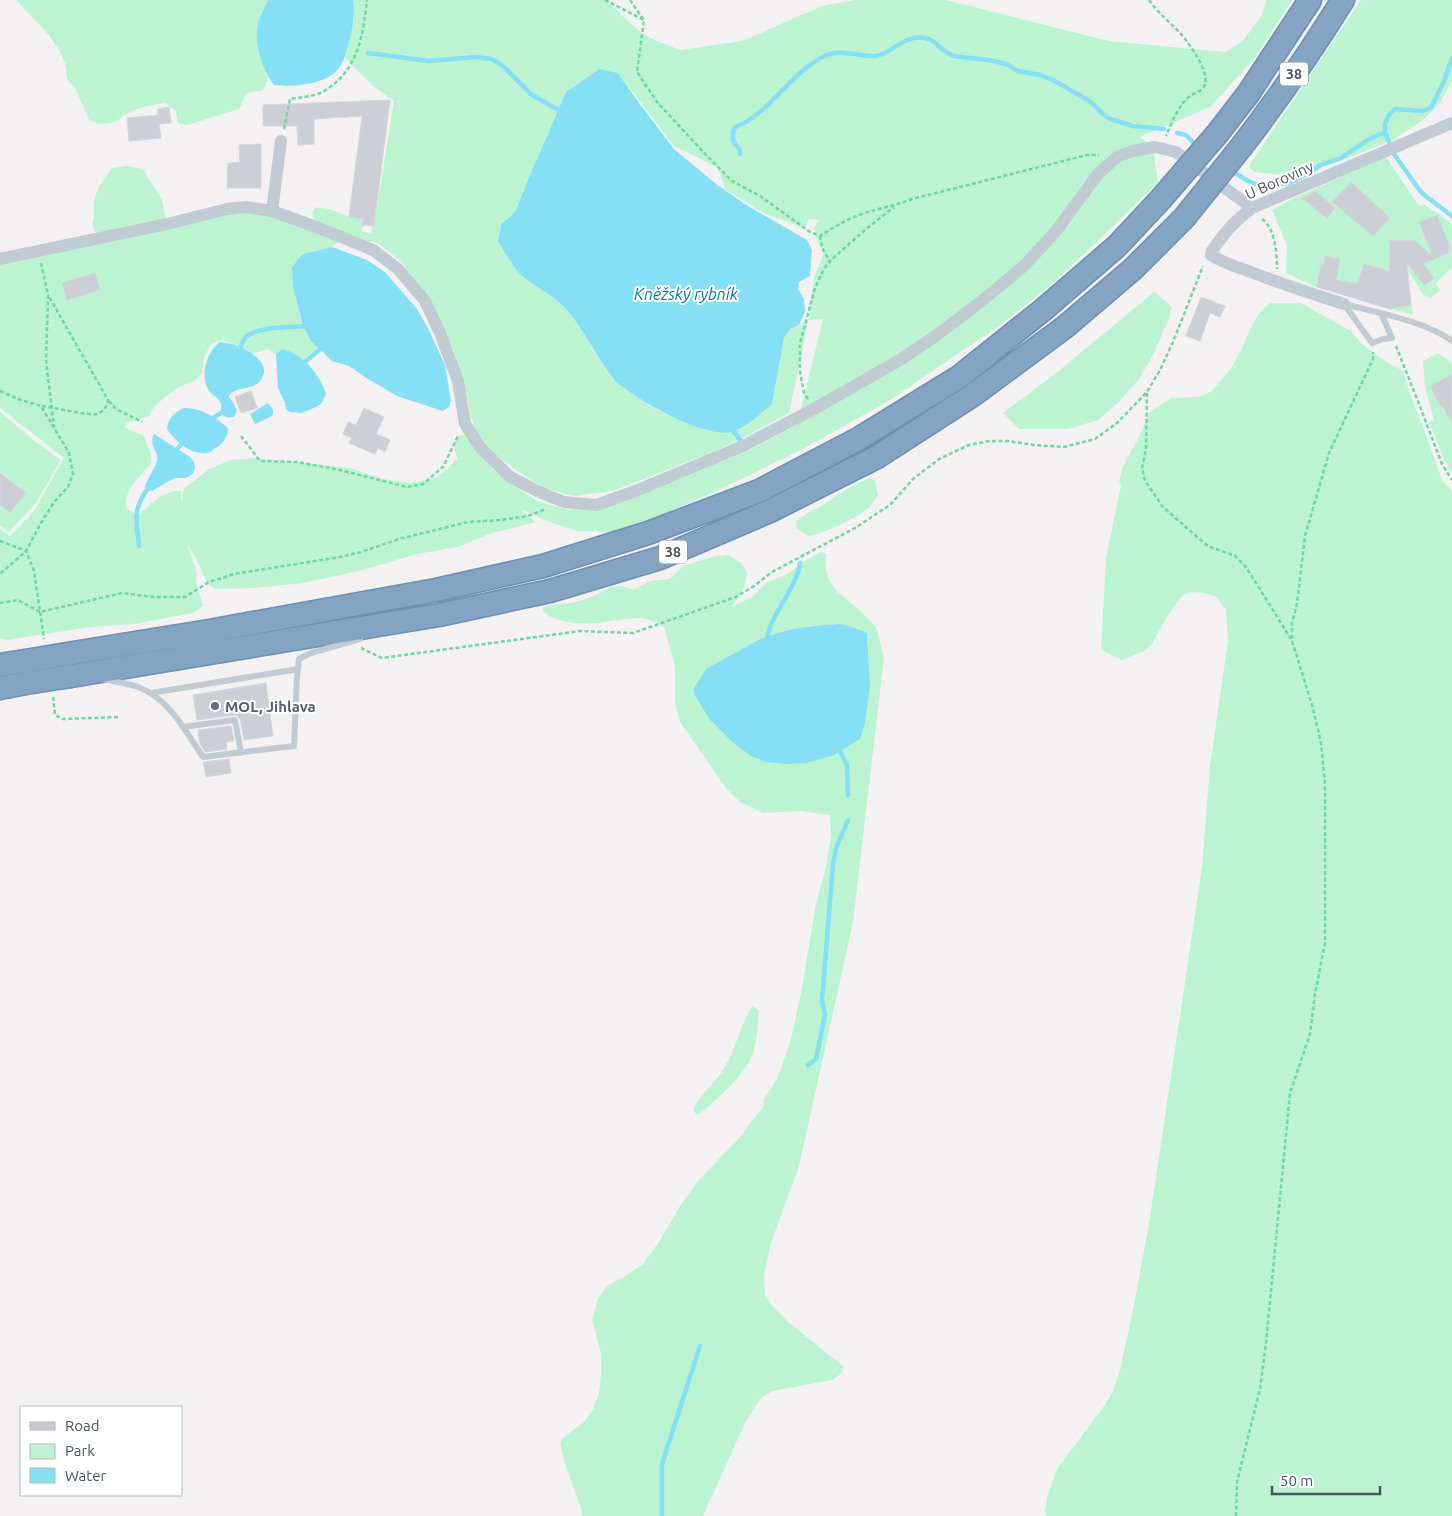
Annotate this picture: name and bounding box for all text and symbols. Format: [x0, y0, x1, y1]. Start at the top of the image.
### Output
road number: 38 [1280, 62, 1308, 86]
street label: U Boroviny [1242, 157, 1316, 203]
water label: Kněžský rybník [634, 285, 739, 303]
road number: 38 [659, 540, 687, 564]
place label: MOL, Jihlava [225, 698, 316, 715]
marker: MOL, Jihlava [209, 700, 221, 712]
legend [20, 1406, 182, 1496]
text: Road [65, 1417, 100, 1434]
text: Park [65, 1442, 95, 1459]
scale bar [1272, 1464, 1380, 1496]
text: Water [65, 1467, 106, 1484]
text: 50 m [1280, 1472, 1313, 1489]

